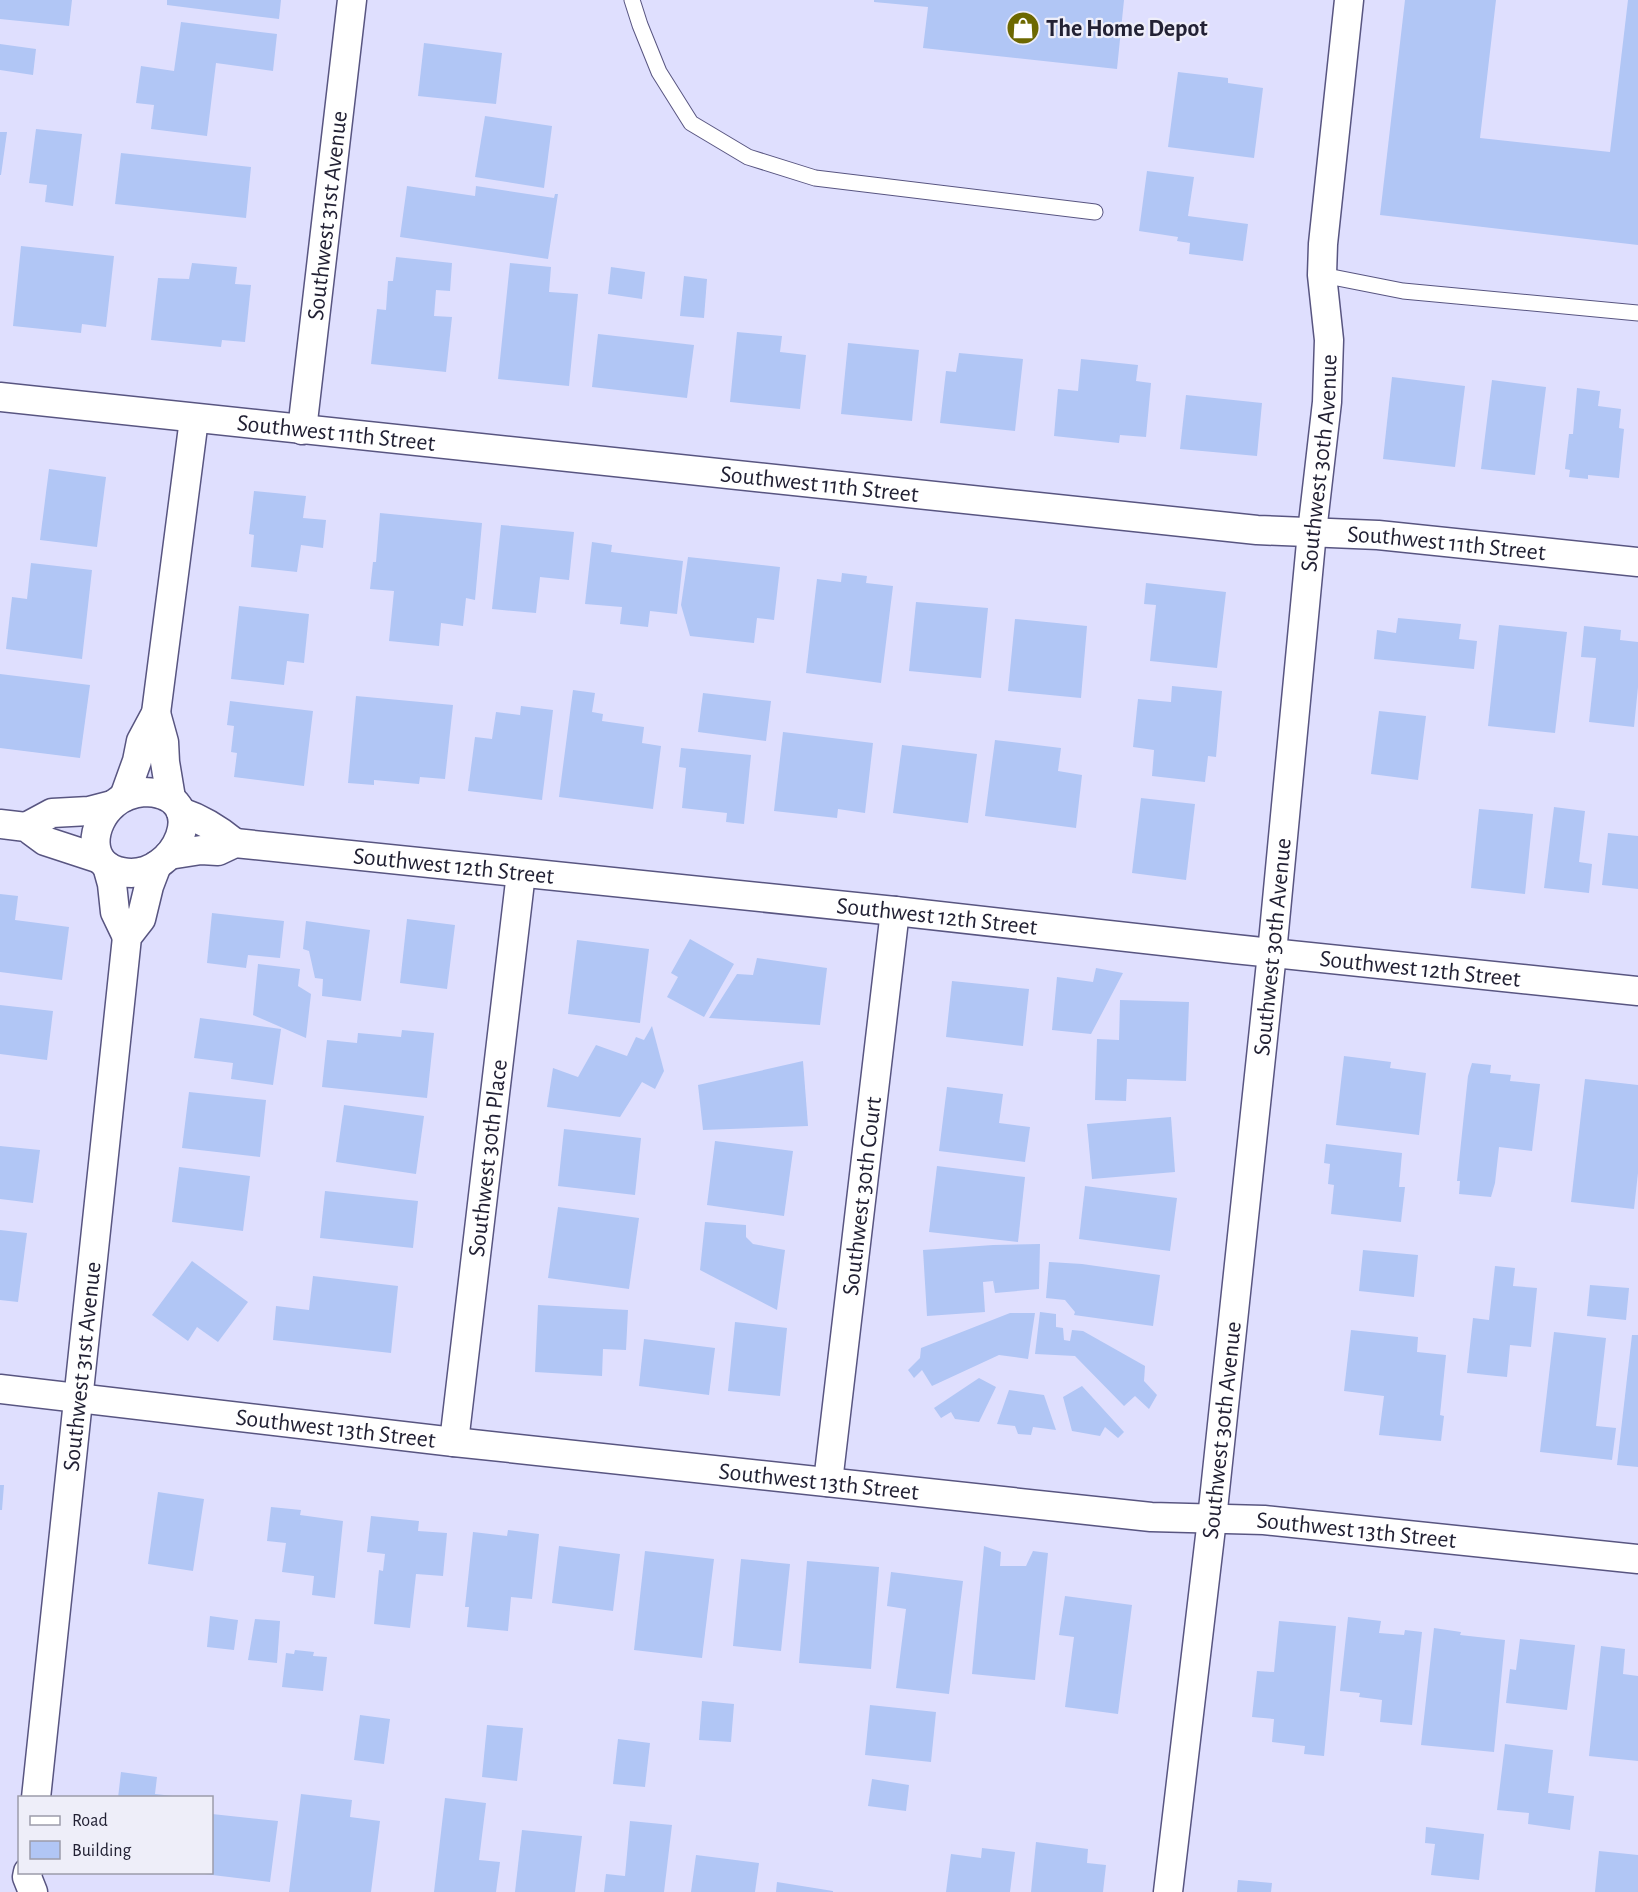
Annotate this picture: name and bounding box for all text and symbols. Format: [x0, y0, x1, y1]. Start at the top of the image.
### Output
shop icon: The Home Depot [1005, 10, 1041, 46]
place label: The Home Depot [1046, 17, 1208, 41]
street label: Southwest 31st Avenue [304, 110, 352, 322]
street label: Southwest 30th Avenue [1297, 354, 1342, 573]
street label: Southwest 11th Street [236, 411, 437, 456]
street label: Southwest 11th Street [719, 462, 920, 507]
street label: Southwest 11th Street [1347, 523, 1547, 565]
street label: Southwest 30th Avenue [1250, 837, 1296, 1057]
street label: Southwest 12th Street [352, 844, 556, 889]
street label: Southwest 12th Street [835, 894, 1039, 940]
street label: Southwest 12th Street [1318, 947, 1522, 992]
street label: Southwest 30th Place [465, 1058, 512, 1258]
street label: Southwest 30th Court [839, 1095, 886, 1297]
street label: Southwest 31st Avenue [60, 1260, 106, 1473]
street label: Southwest 30th Avenue [1199, 1320, 1246, 1540]
street label: Southwest 13th Street [234, 1406, 437, 1453]
street label: Southwest 13th Street [718, 1460, 920, 1505]
street label: Southwest 13th Street [1256, 1509, 1458, 1553]
legend [18, 1796, 213, 1874]
text: Road [72, 1812, 108, 1830]
text: Building [72, 1842, 132, 1860]

